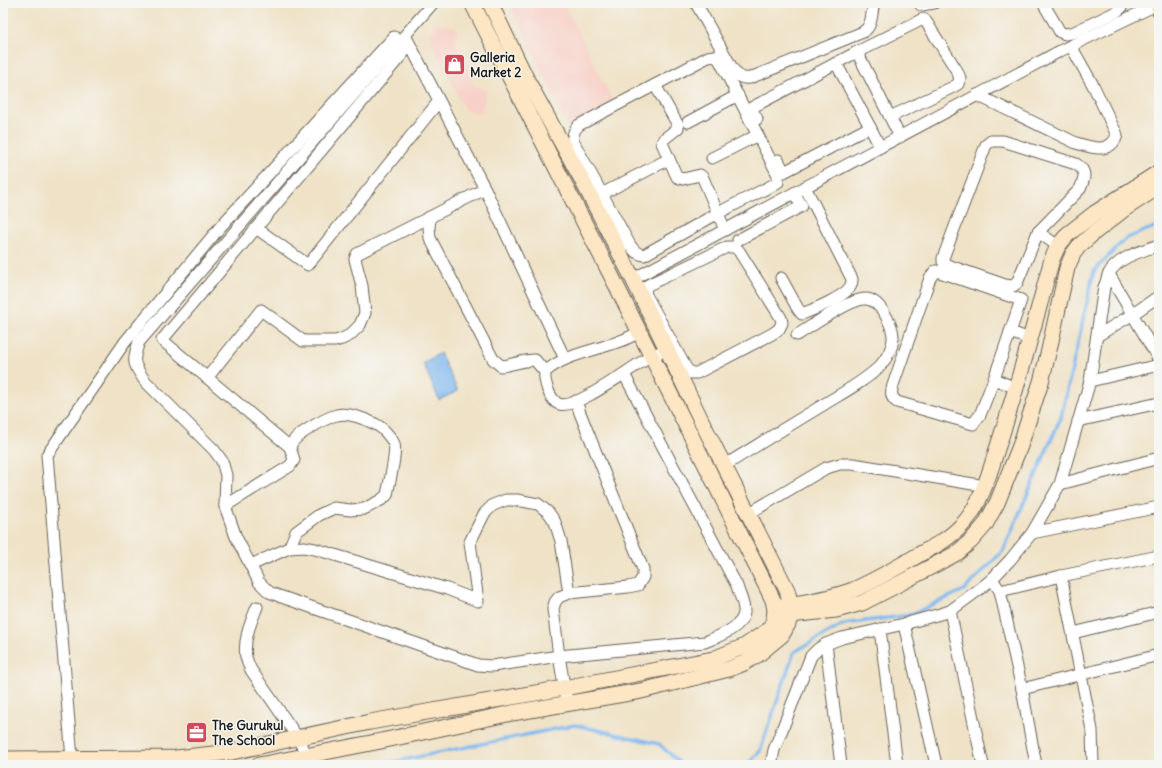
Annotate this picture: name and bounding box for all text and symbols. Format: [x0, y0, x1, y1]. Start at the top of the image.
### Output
place label: Galleria Market 2 [470, 49, 521, 81]
shop icon: Galleria Market 2 [441, 51, 467, 77]
place label: The Gurukul The School [212, 717, 283, 749]
office icon: The Gurukul The School [184, 719, 210, 745]

